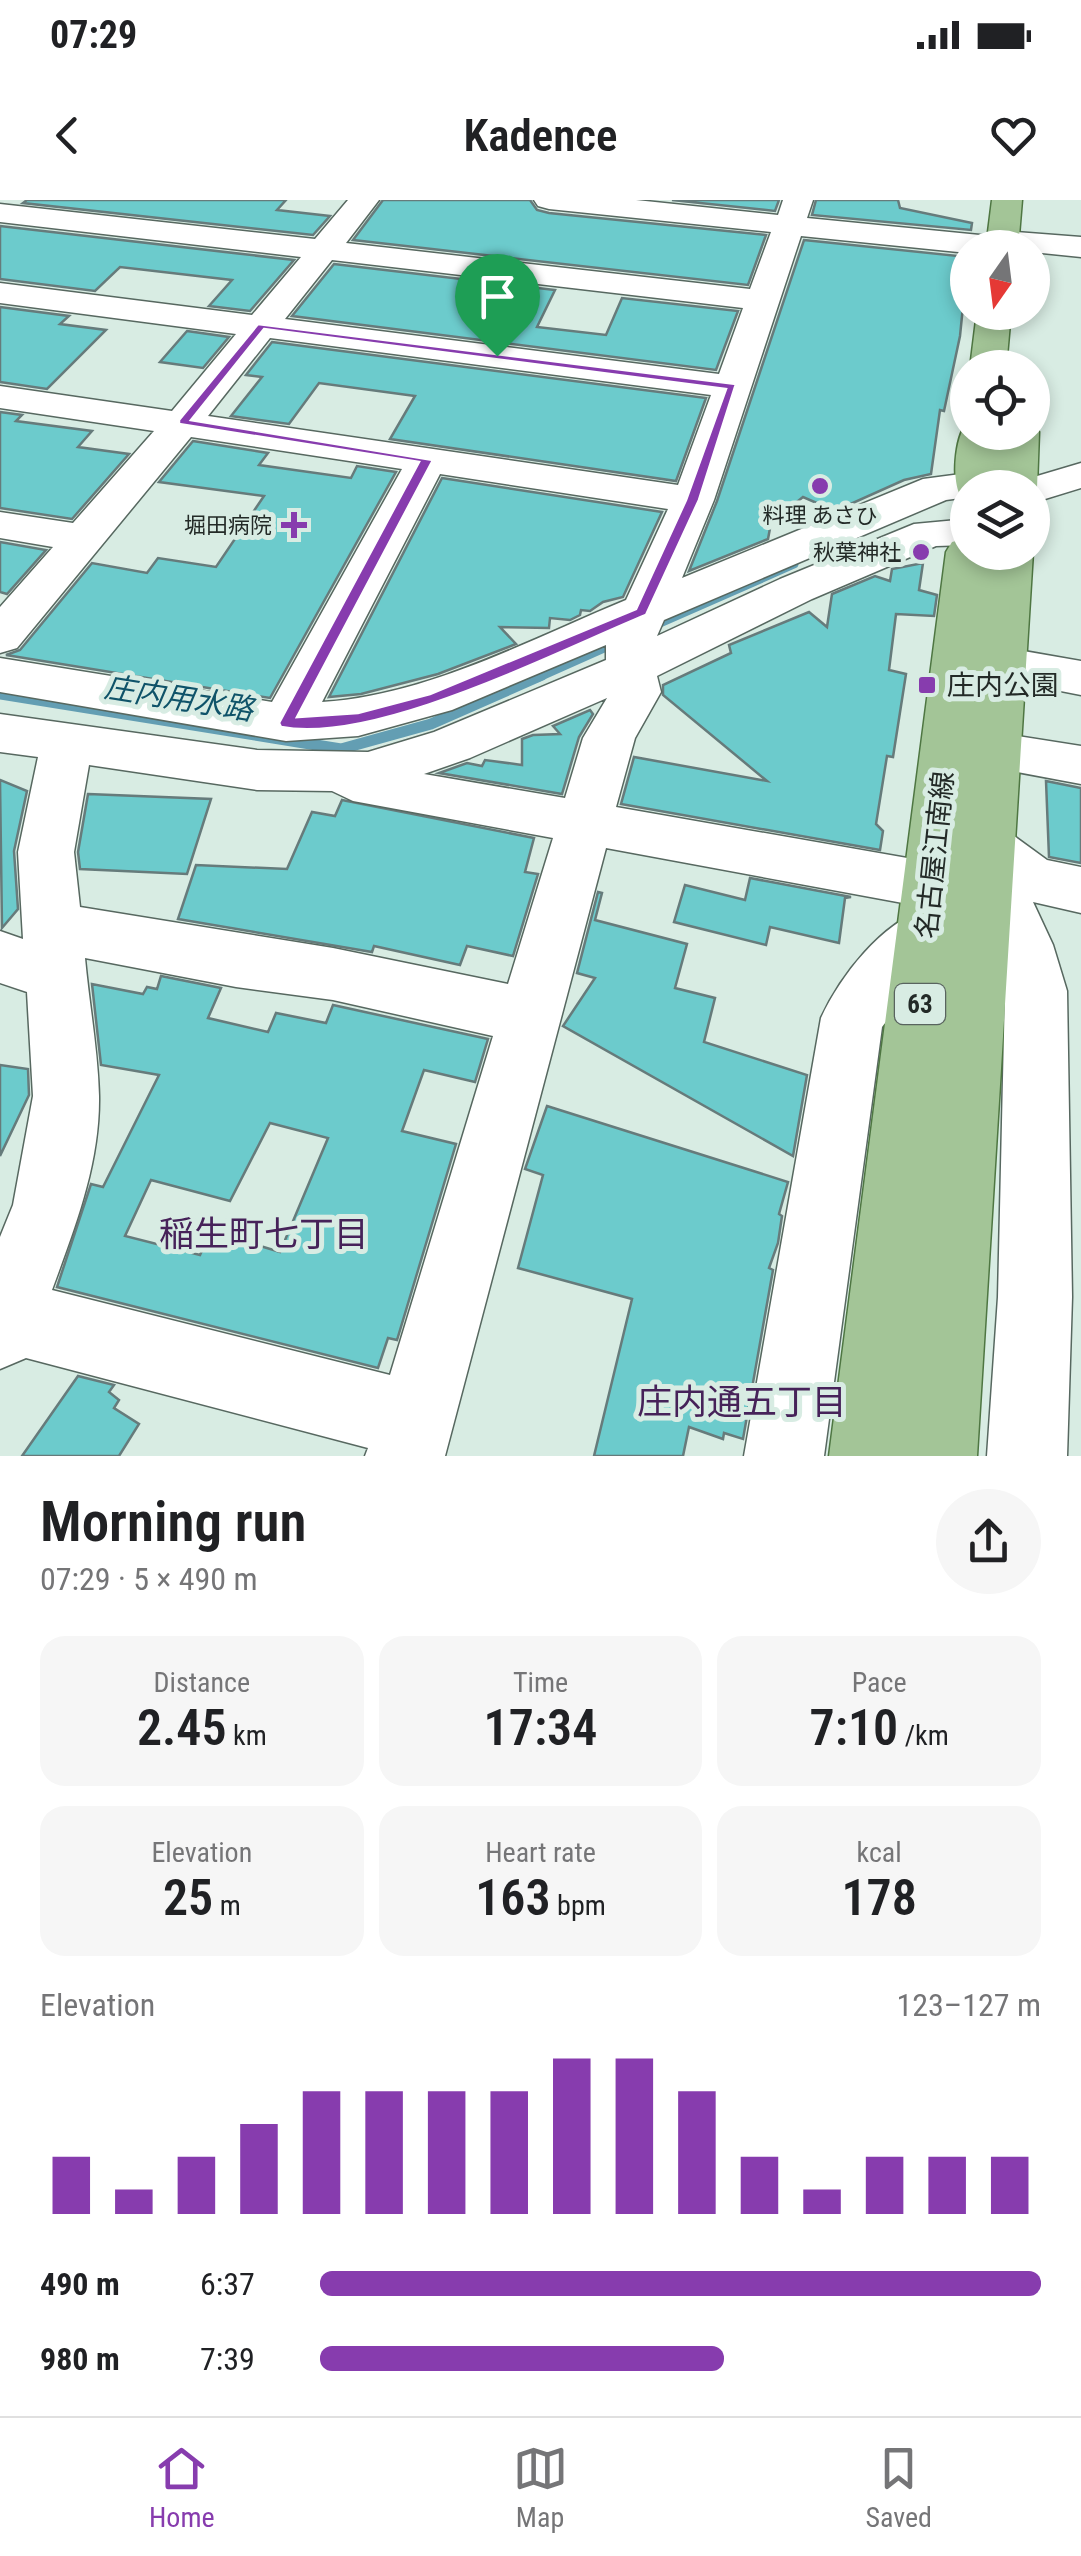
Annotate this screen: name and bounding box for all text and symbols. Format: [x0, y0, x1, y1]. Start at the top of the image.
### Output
text: 07:29 [50, 13, 137, 57]
icon: back [40, 108, 95, 163]
icon: heart [986, 108, 1041, 163]
text: Kadence [463, 109, 618, 162]
north arrow [950, 230, 1050, 330]
map controls [950, 230, 1050, 570]
pin [455, 254, 540, 357]
icon: arrive [470, 269, 525, 324]
button: locate [950, 350, 1050, 450]
button: layers [950, 470, 1050, 570]
marker: 料理 あさひ [809, 475, 831, 497]
place label: 料理 あさひ [762, 503, 878, 528]
marker: 堀田病院 [281, 512, 307, 538]
place label: 堀田病院 [184, 513, 272, 538]
place label: 秋葉神社 [813, 540, 901, 565]
marker: 秋葉神社 [910, 541, 932, 563]
water label: 庄内用水路 [102, 669, 259, 727]
place label: 庄内公園 [947, 669, 1059, 702]
marker: 庄内公園 [916, 674, 938, 696]
street label: 名古屋江南線 [910, 770, 960, 940]
road number: 63 [895, 984, 945, 1024]
district label: 稲生町七丁目 [159, 1214, 369, 1255]
district label: 庄内通五丁目 [637, 1382, 847, 1423]
button: share [936, 1489, 1041, 1594]
text: Morning run [40, 1490, 306, 1554]
text: 07:29 · 5 × 490 m [40, 1560, 258, 1598]
text: Distance [154, 1666, 250, 1699]
text: Time [513, 1666, 568, 1699]
text: Pace [852, 1666, 907, 1699]
text: 2.45 [137, 1699, 227, 1757]
text: 17:34 [484, 1699, 597, 1757]
text: 7:10 [810, 1699, 898, 1757]
text: km [227, 1719, 267, 1752]
text: /km [898, 1719, 949, 1752]
text: Elevation [151, 1836, 252, 1869]
text: Heart rate [485, 1836, 596, 1869]
text: kcal [857, 1836, 902, 1869]
text: 25 [163, 1869, 213, 1927]
text: 163 [475, 1869, 551, 1927]
text: 178 [841, 1869, 917, 1927]
text: m [213, 1889, 241, 1922]
text: bpm [551, 1889, 606, 1922]
text: Elevation [40, 1986, 155, 2024]
text: 123–127 m [896, 1986, 1041, 2024]
text: 490 m [40, 2265, 120, 2303]
text: 6:37 [200, 2265, 255, 2303]
text: 980 m [40, 2340, 120, 2378]
text: 7:39 [200, 2340, 255, 2378]
tab: Home [149, 2441, 215, 2534]
tab: Map [513, 2441, 568, 2534]
tab: Saved [865, 2441, 932, 2534]

